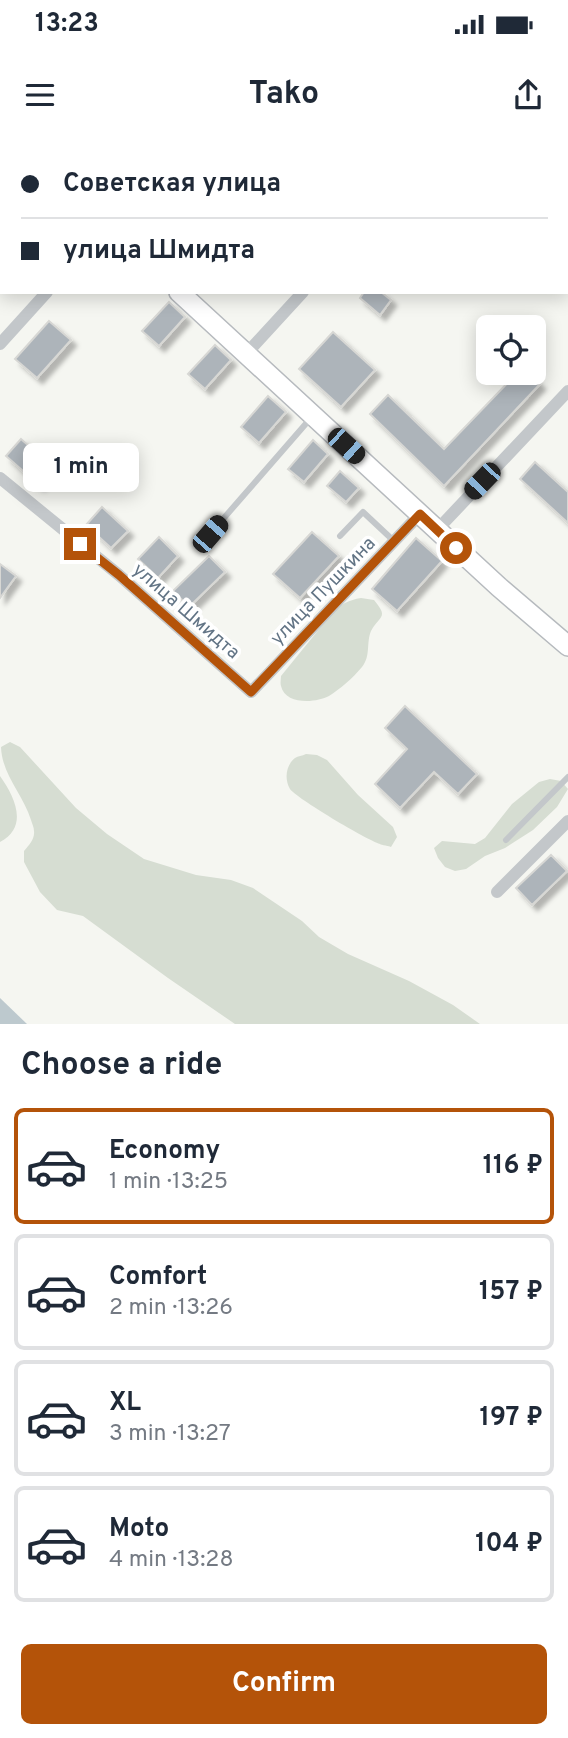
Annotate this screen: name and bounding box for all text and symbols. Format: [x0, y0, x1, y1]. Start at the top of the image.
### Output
text: 13:23 [35, 8, 99, 41]
text: Tako [249, 75, 319, 115]
icon: menu [21, 76, 59, 114]
icon: share [509, 76, 547, 114]
text: Советская улица [63, 168, 281, 201]
text: улица Шмидта [63, 235, 255, 268]
map controls [476, 315, 546, 385]
button: locate [476, 315, 546, 385]
car [324, 424, 369, 468]
callout: 1 min [22, 442, 138, 492]
text: 1 min [53, 453, 109, 482]
car [460, 459, 505, 503]
car [189, 511, 232, 557]
route end [64, 528, 96, 560]
street label: улица Пушкина [266, 532, 381, 651]
route start [440, 532, 472, 564]
street label: улица Шмидта [127, 558, 244, 665]
text: Choose a ride [21, 1046, 222, 1086]
icon: car [25, 1135, 88, 1198]
text: Economy [109, 1135, 220, 1168]
text: 116 ₽ [483, 1150, 543, 1183]
text: 1 min · 13:25 [109, 1168, 228, 1197]
icon: car [25, 1261, 88, 1324]
text: Comfort [109, 1261, 207, 1294]
text: 157 ₽ [479, 1276, 543, 1309]
text: 2 min · 13:26 [109, 1294, 233, 1323]
icon: car [25, 1387, 88, 1450]
text: XL [109, 1387, 141, 1420]
text: 197 ₽ [480, 1402, 543, 1435]
text: 3 min · 13:27 [109, 1420, 231, 1449]
icon: car [25, 1513, 88, 1576]
text: Moto [109, 1513, 169, 1546]
text: 104 ₽ [475, 1528, 543, 1561]
text: 4 min · 13:28 [109, 1546, 234, 1575]
button: Confirm [21, 1644, 547, 1724]

